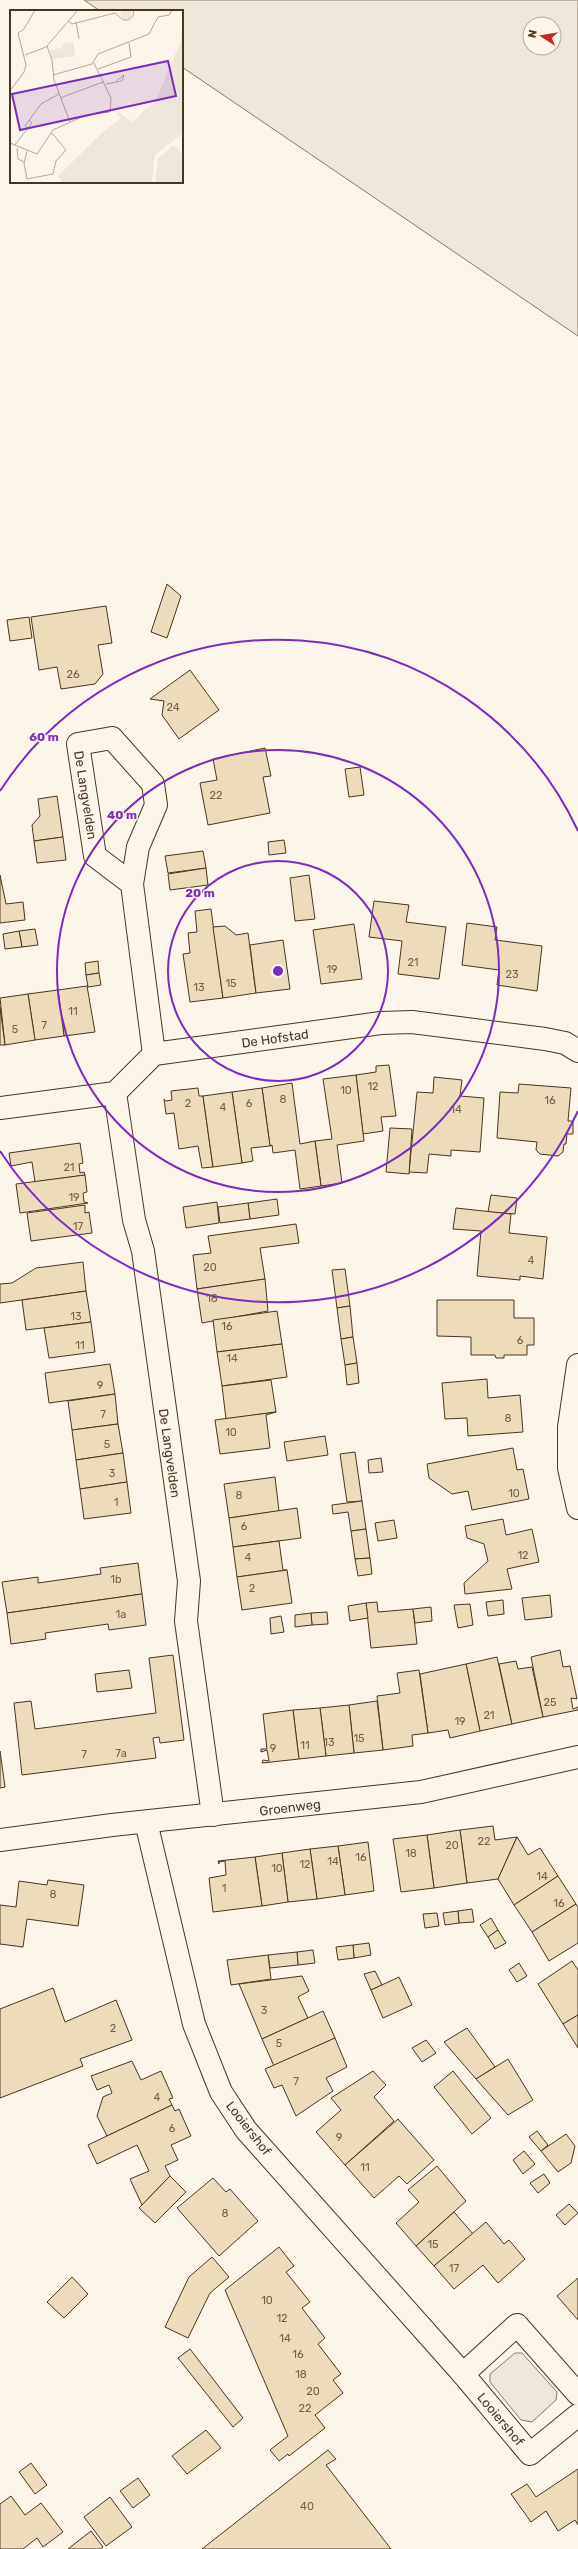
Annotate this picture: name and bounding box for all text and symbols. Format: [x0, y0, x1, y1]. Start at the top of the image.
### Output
inset map [10, 10, 183, 183]
north arrow [522, 16, 562, 56]
text: N [526, 29, 540, 39]
house number: 26 [66, 668, 80, 681]
house number: 24 [166, 701, 180, 714]
text: 60 m [29, 730, 59, 744]
street label: De Langvelden [70, 750, 100, 841]
house number: 22 [210, 789, 222, 802]
text: 40 m [107, 808, 137, 822]
text: 20 m [185, 886, 215, 900]
house number: 21 [407, 956, 419, 969]
house number: 19 [326, 963, 338, 976]
centre of rings [271, 964, 285, 978]
house number: 23 [505, 968, 519, 981]
house number: 15 [225, 977, 237, 990]
house number: 13 [193, 981, 205, 994]
house number: 11 [68, 1005, 78, 1018]
house number: 7 [41, 1019, 47, 1032]
house number: 5 [12, 1023, 19, 1036]
street label: De Hofstad [241, 1026, 310, 1051]
house number: 12 [367, 1080, 379, 1093]
house number: 10 [340, 1084, 352, 1097]
house number: 8 [280, 1093, 287, 1106]
house number: 16 [544, 1094, 556, 1107]
house number: 2 [185, 1097, 191, 1110]
house number: 6 [246, 1097, 253, 1110]
house number: 4 [220, 1101, 227, 1114]
house number: 14 [450, 1103, 462, 1116]
house number: 21 [63, 1161, 75, 1174]
house number: 19 [68, 1191, 80, 1204]
house number: 17 [73, 1220, 84, 1233]
house number: 4 [528, 1254, 535, 1267]
house number: 20 [203, 1261, 217, 1274]
house number: 18 [206, 1292, 218, 1305]
house number: 13 [70, 1310, 82, 1323]
house number: 16 [221, 1320, 233, 1333]
house number: 6 [517, 1334, 524, 1347]
house number: 11 [75, 1339, 85, 1352]
house number: 14 [226, 1352, 238, 1365]
house number: 9 [97, 1379, 103, 1392]
house number: 7 [100, 1408, 106, 1421]
street label: De Langvelden [155, 1408, 183, 1499]
house number: 8 [505, 1412, 512, 1425]
house number: 10 [225, 1426, 237, 1439]
house number: 5 [104, 1438, 111, 1451]
house number: 3 [109, 1467, 116, 1480]
house number: 10 [508, 1487, 520, 1500]
house number: 8 [236, 1489, 243, 1502]
house number: 1 [114, 1496, 118, 1509]
house number: 6 [241, 1520, 248, 1533]
house number: 12 [517, 1549, 529, 1562]
house number: 4 [245, 1551, 252, 1564]
house number: 1b [110, 1573, 122, 1586]
house number: 2 [249, 1582, 255, 1595]
house number: 1a [116, 1608, 126, 1621]
house number: 25 [544, 1696, 557, 1709]
house number: 21 [483, 1709, 495, 1722]
house number: 19 [454, 1715, 466, 1728]
house number: 15 [353, 1732, 365, 1745]
house number: 13 [323, 1736, 335, 1749]
house number: 11 [300, 1739, 310, 1752]
house number: 9 [270, 1742, 276, 1755]
house number: 7a [115, 1747, 127, 1760]
house number: 7 [81, 1748, 87, 1761]
street label: Groenweg [259, 1796, 322, 1820]
house number: 22 [478, 1835, 490, 1848]
house number: 20 [445, 1839, 459, 1852]
house number: 18 [405, 1847, 417, 1860]
house number: 16 [355, 1851, 367, 1864]
house number: 14 [327, 1855, 339, 1868]
house number: 12 [299, 1858, 311, 1871]
house number: 10 [271, 1862, 283, 1875]
house number: 14 [536, 1870, 548, 1883]
house number: 1 [222, 1882, 226, 1895]
house number: 8 [50, 1888, 57, 1901]
house number: 16 [553, 1897, 565, 1910]
house number: 3 [261, 2004, 268, 2017]
house number: 2 [110, 2022, 116, 2035]
house number: 5 [276, 2037, 283, 2050]
house number: 7 [293, 2075, 299, 2088]
house number: 4 [154, 2091, 161, 2104]
street label: Looiershof [223, 2098, 274, 2158]
house number: 6 [169, 2122, 176, 2135]
house number: 9 [336, 2131, 342, 2144]
house number: 11 [360, 2161, 370, 2174]
house number: 8 [222, 2207, 229, 2220]
house number: 15 [427, 2238, 439, 2251]
house number: 17 [449, 2262, 460, 2275]
house number: 10 [261, 2294, 273, 2307]
house number: 12 [276, 2312, 288, 2325]
house number: 14 [279, 2332, 291, 2345]
house number: 16 [292, 2348, 304, 2361]
house number: 18 [295, 2368, 307, 2381]
house number: 20 [306, 2385, 320, 2398]
street label: Looiershof [474, 2390, 527, 2449]
house number: 22 [299, 2402, 311, 2415]
house number: 40 [300, 2500, 314, 2513]

